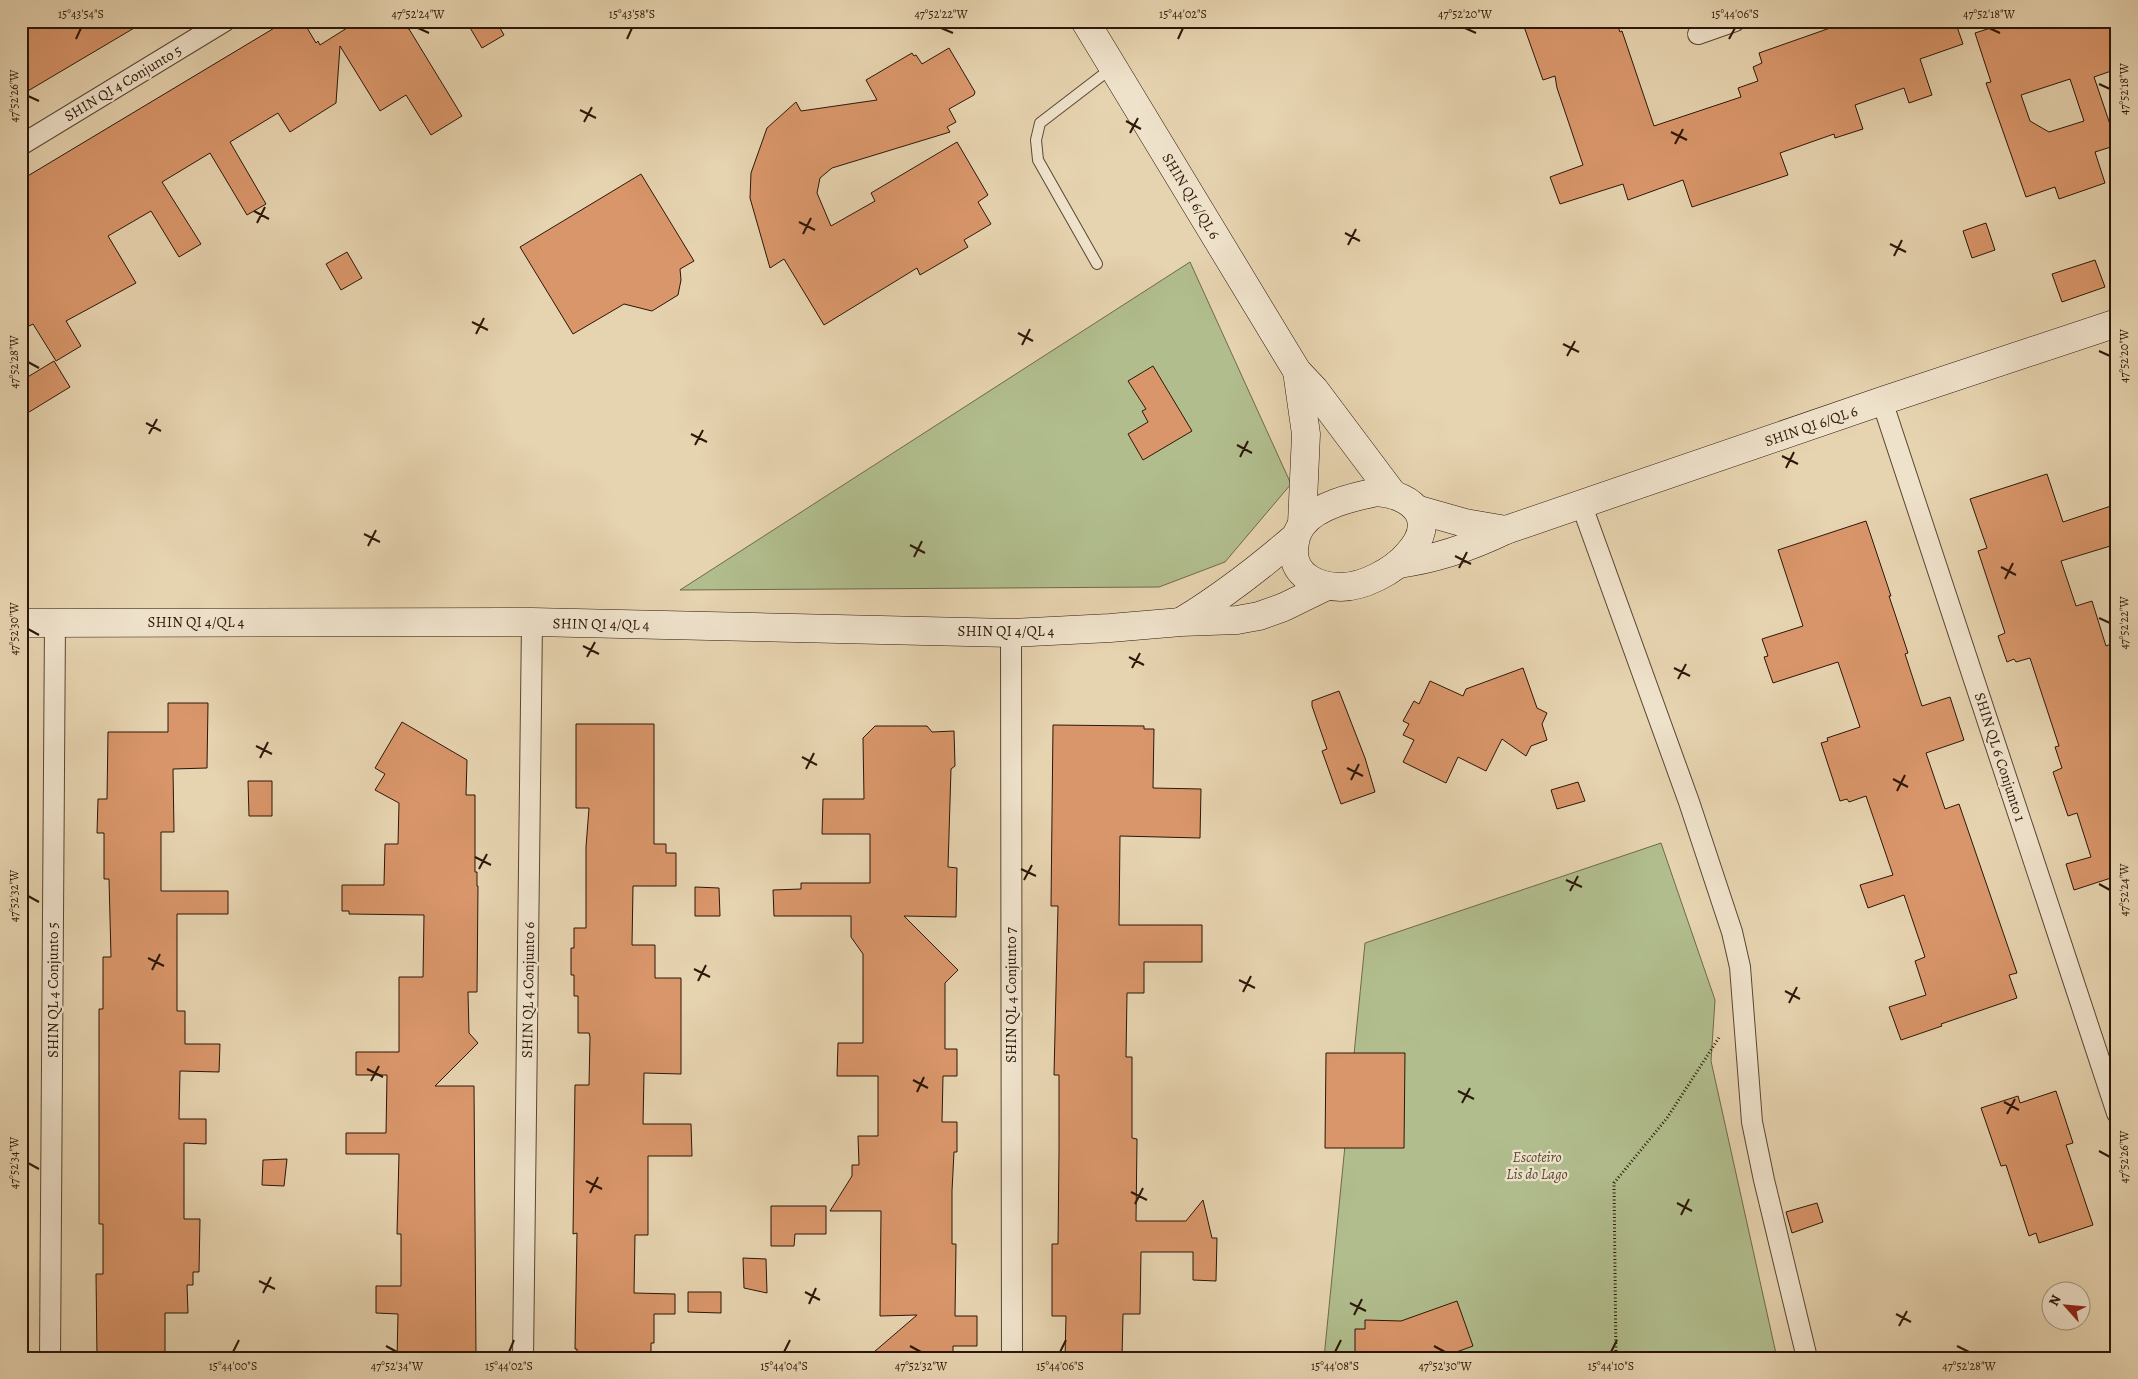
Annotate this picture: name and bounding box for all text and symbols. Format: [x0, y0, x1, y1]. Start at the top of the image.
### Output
text: 15°43'54"S [58, 6, 104, 22]
text: 47°52'24"W [392, 6, 445, 22]
text: 15°43'58"S [609, 6, 655, 22]
text: 47°52'22"W [914, 6, 968, 22]
text: 15°44'02"S [1159, 6, 1207, 22]
text: 47°52'20"W [1438, 6, 1493, 22]
text: 15°44'06"S [1711, 6, 1759, 22]
text: 47°52'18"W [1963, 6, 2016, 22]
street label: SHIN QI 4 Conjunto 5 [61, 40, 185, 126]
text: 47°52'18"W [2116, 62, 2132, 115]
text: 47°52'26"W [6, 69, 22, 123]
street label: SHIN QI 6/QL 6 [1157, 149, 1225, 243]
text: 47°52'20"W [2116, 328, 2132, 383]
text: 47°52'28"W [6, 335, 22, 389]
street label: SHIN QI 6/QL 6 [1762, 401, 1860, 451]
text: 47°52'22"W [2116, 596, 2132, 650]
text: 47°52'30"W [6, 602, 22, 656]
street label: SHIN QI 4/QL 4 [148, 612, 245, 632]
street label: SHIN QI 4/QL 4 [552, 613, 650, 635]
street label: SHIN QI 4/QL 4 [958, 621, 1055, 641]
street label: SHIN QL 6 Conjunto 1 [1970, 690, 2030, 824]
text: 47°52'24"W [2116, 863, 2132, 916]
text: 47°52'32"W [6, 869, 22, 922]
street label: SHIN QL 4 Conjunto 5 [43, 922, 63, 1058]
street label: SHIN QL 4 Conjunto 6 [517, 922, 539, 1058]
street label: SHIN QL 4 Conjunto 7 [1001, 926, 1021, 1063]
text: 47°52'26"W [2116, 1130, 2132, 1184]
text: 47°52'34"W [6, 1136, 22, 1189]
park label: Escoteiro Lis do Lago [1506, 1147, 1568, 1184]
north arrow [2040, 1282, 2090, 1332]
text: N [2044, 1291, 2066, 1309]
text: 15°44'00"S [209, 1358, 257, 1374]
text: 47°52'34"W [371, 1358, 424, 1374]
text: 15°44'02"S [485, 1358, 533, 1374]
text: 15°44'04"S [760, 1358, 808, 1374]
text: 47°52'32"W [895, 1358, 948, 1374]
text: 15°44'06"S [1036, 1358, 1084, 1374]
text: 15°44'08"S [1311, 1358, 1359, 1374]
text: 47°52'30"W [1418, 1358, 1472, 1374]
text: 15°44'10"S [1588, 1358, 1634, 1374]
text: 47°52'28"W [1942, 1358, 1996, 1374]

